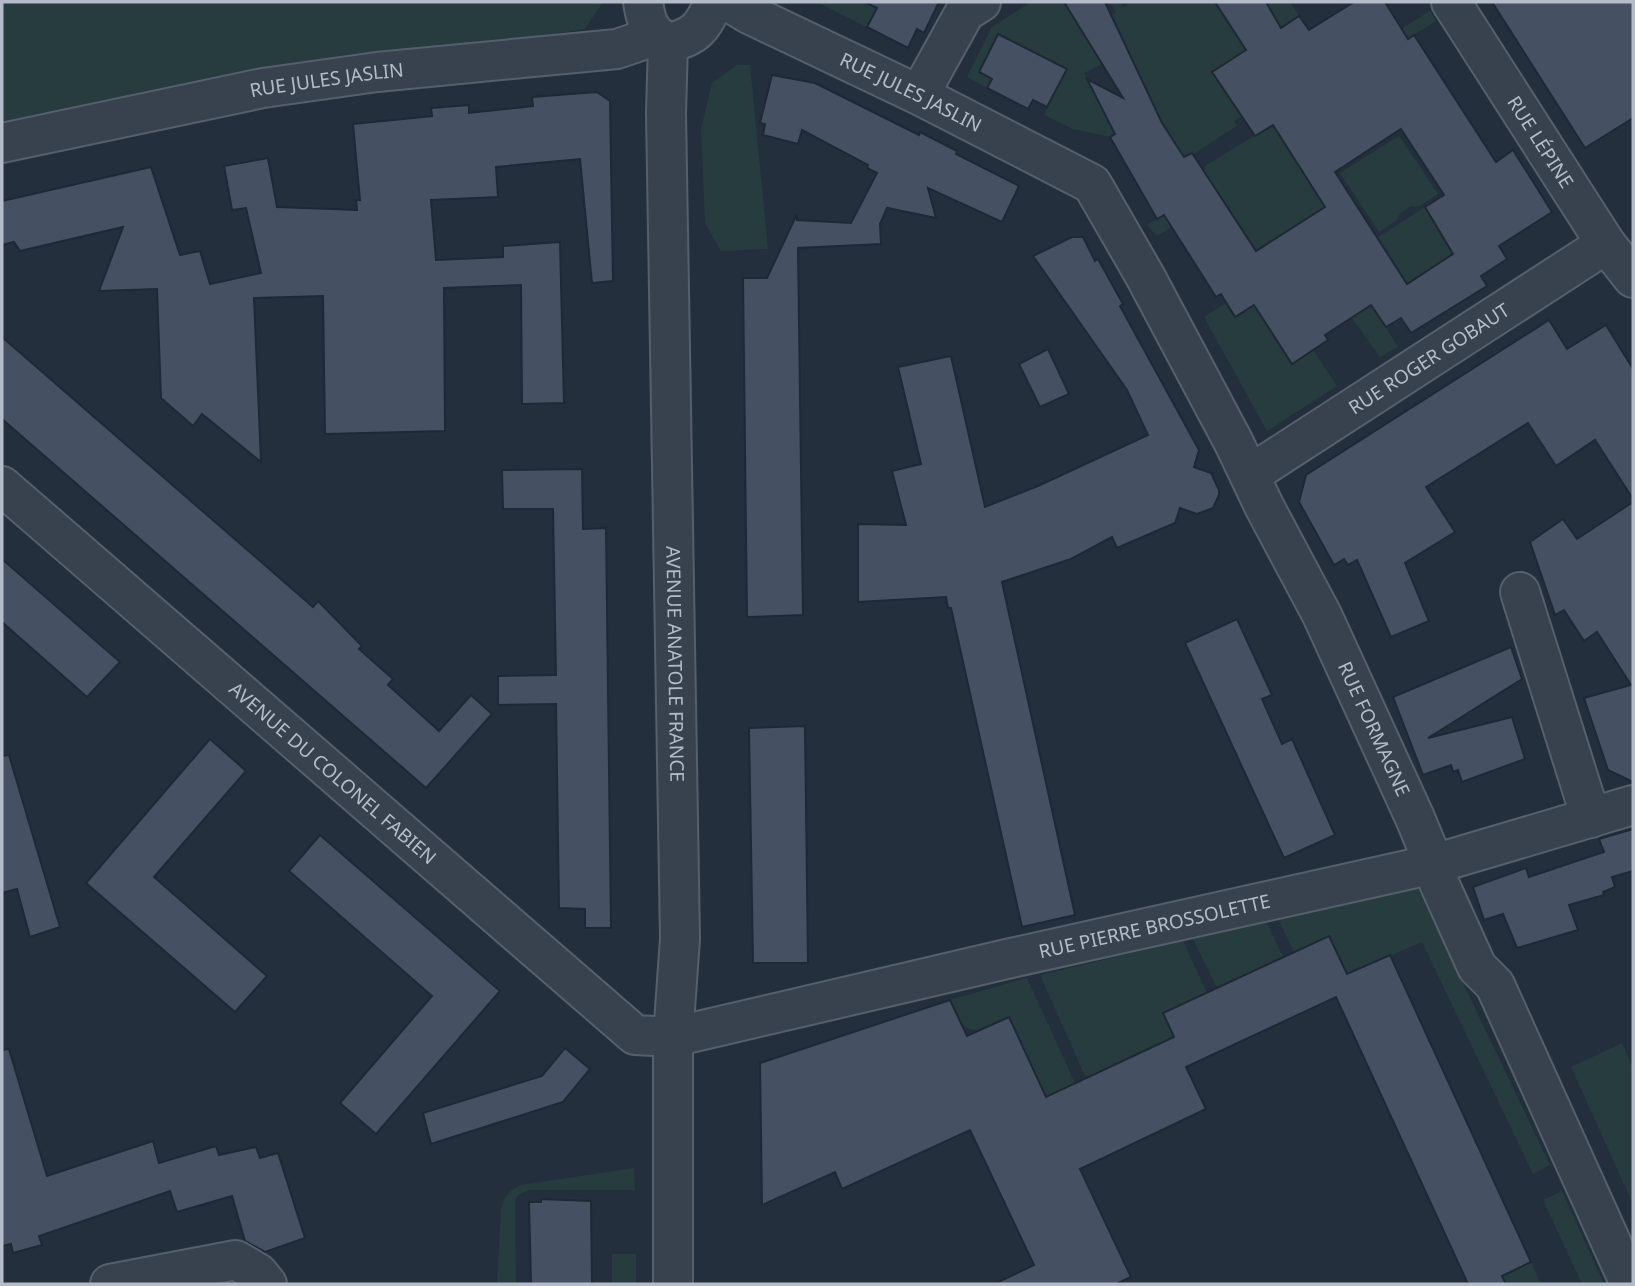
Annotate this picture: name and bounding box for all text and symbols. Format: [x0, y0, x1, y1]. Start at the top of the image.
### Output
street label: RUE JULES JASLIN [836, 46, 986, 138]
street label: RUE JULES JASLIN [247, 57, 405, 103]
street label: RUE LÉPINE [1501, 91, 1580, 193]
street label: RUE ROGER GOBAUT [1343, 297, 1515, 420]
street label: AVENUE ANATOLE FRANCE [660, 546, 690, 782]
street label: RUE FORMAGNE [1332, 657, 1416, 800]
street label: AVENUE DU COLONEL FABIEN [224, 676, 442, 870]
street label: RUE PIERRE BROSSOLETTE [1036, 888, 1273, 964]

